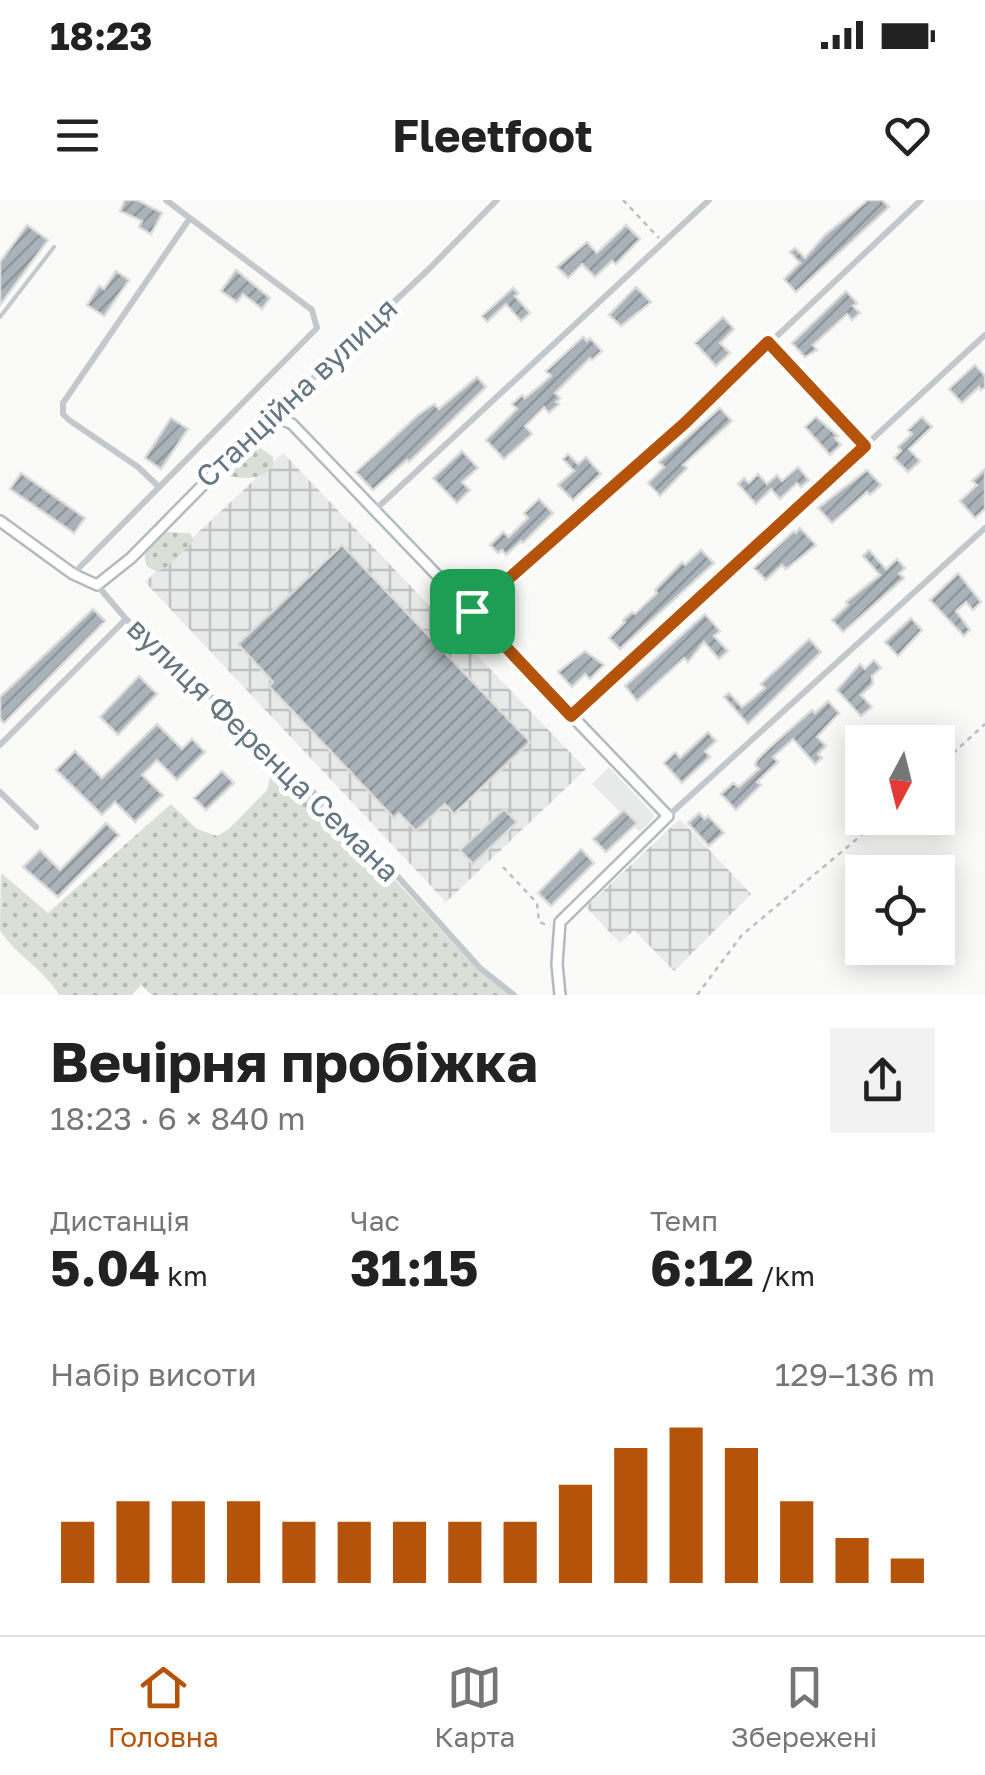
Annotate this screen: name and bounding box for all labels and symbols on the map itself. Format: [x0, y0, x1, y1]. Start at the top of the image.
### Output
street label: Станційна вулиця [188, 290, 404, 495]
pin [430, 569, 515, 654]
street label: вулиця Ференца Семана [120, 610, 407, 889]
north arrow [845, 725, 955, 835]

